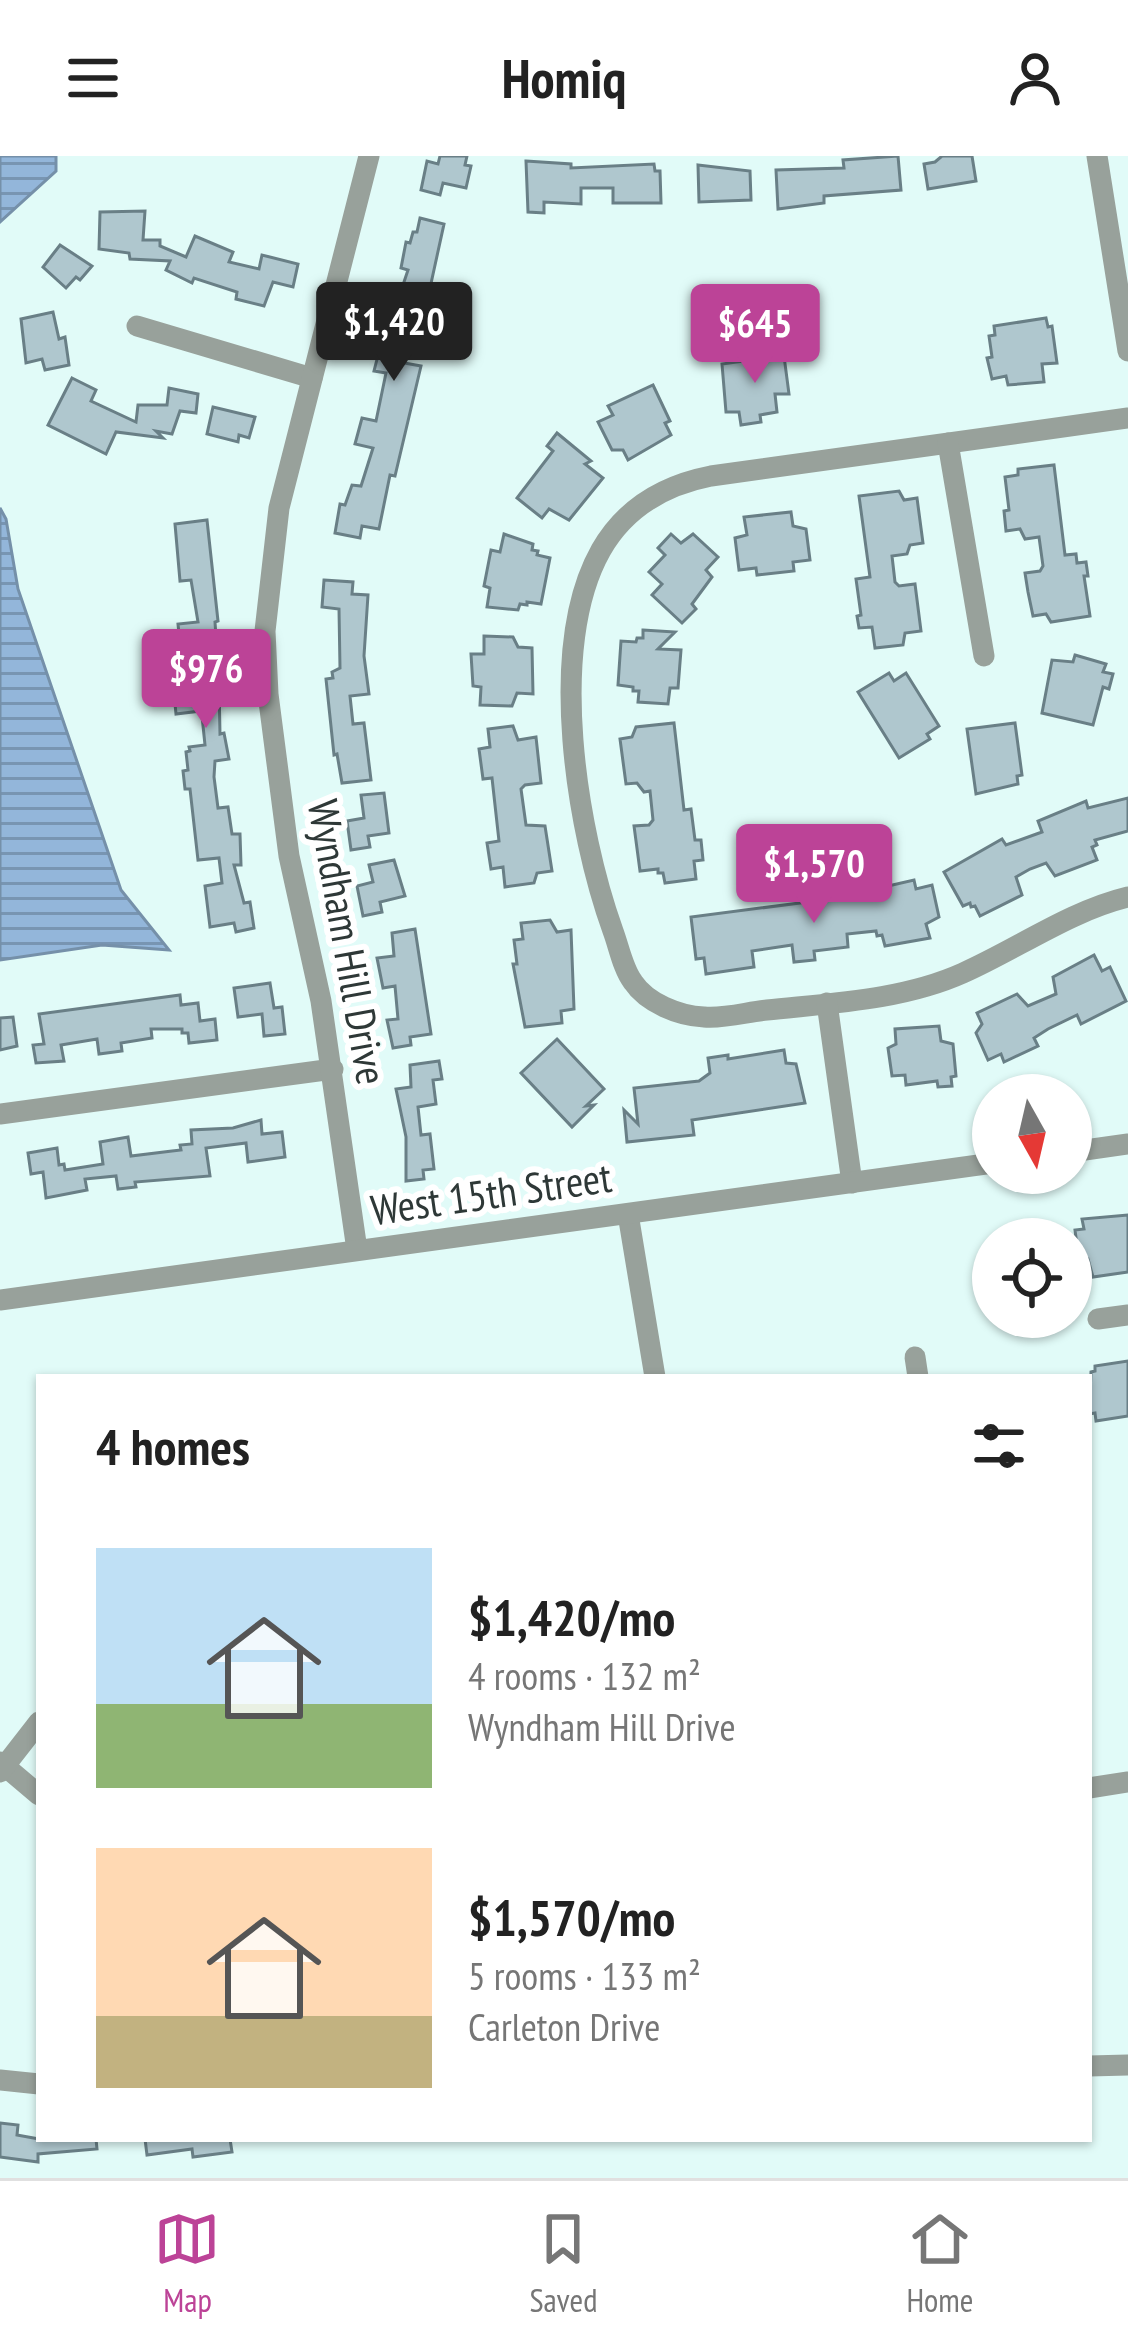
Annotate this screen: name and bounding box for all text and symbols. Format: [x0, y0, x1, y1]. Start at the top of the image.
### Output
text: Homiq [502, 43, 626, 113]
icon: menu [60, 45, 126, 111]
icon: person [1002, 45, 1068, 111]
pin: $1,420 [296, 282, 492, 384]
pin: $645 [684, 284, 826, 386]
text: $1,420 [343, 295, 445, 346]
text: $645 [718, 297, 792, 348]
pin: $976 [135, 629, 277, 731]
text: $976 [169, 642, 243, 693]
street label: Wyndham Hill Drive [296, 795, 400, 1089]
pin: $1,570 [716, 824, 912, 926]
text: $1,570 [763, 837, 865, 888]
north arrow [972, 1074, 1092, 1194]
map controls [972, 1074, 1092, 1338]
street label: West 15th Street [367, 1149, 615, 1237]
button: locate [972, 1218, 1092, 1338]
text: 4 homes [96, 1413, 250, 1479]
icon: filters [966, 1413, 1032, 1479]
text: $1,420/mo [468, 1584, 675, 1650]
icon: home [192, 1596, 336, 1740]
text: 4 rooms · 132 m² [468, 1650, 701, 1701]
text: Wyndham Hill Drive [468, 1701, 736, 1752]
text: $1,570/mo [468, 1884, 675, 1950]
icon: home [192, 1896, 336, 2040]
text: 5 rooms · 133 m² [468, 1950, 701, 2001]
text: Carleton Drive [468, 2001, 660, 2052]
tab: Map [154, 2206, 220, 2321]
tab: Saved [529, 2206, 597, 2321]
tab: Home [906, 2206, 973, 2321]

